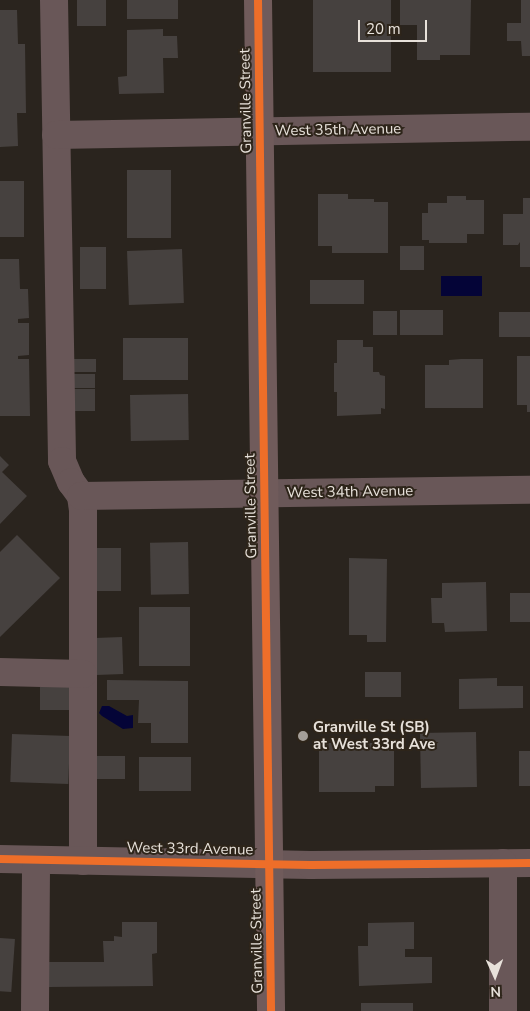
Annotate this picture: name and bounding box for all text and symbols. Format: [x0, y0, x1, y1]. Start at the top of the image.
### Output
scale bar [360, 10, 429, 42]
text: 20 m [366, 19, 401, 39]
street label: Granville Street [236, 48, 256, 154]
street label: West 35th Avenue [275, 120, 401, 140]
street label: Granville Street [241, 453, 261, 559]
street label: West 34th Avenue [287, 482, 413, 502]
place label: Granville St (SB) at West 33rd Ave [313, 718, 435, 753]
marker: Granville St (SB) at West 33rd Ave [297, 730, 309, 742]
street label: West 33rd Avenue [126, 839, 254, 859]
street label: Granville Street [247, 888, 267, 994]
north arrow [470, 951, 520, 1001]
text: N [490, 982, 501, 1001]

